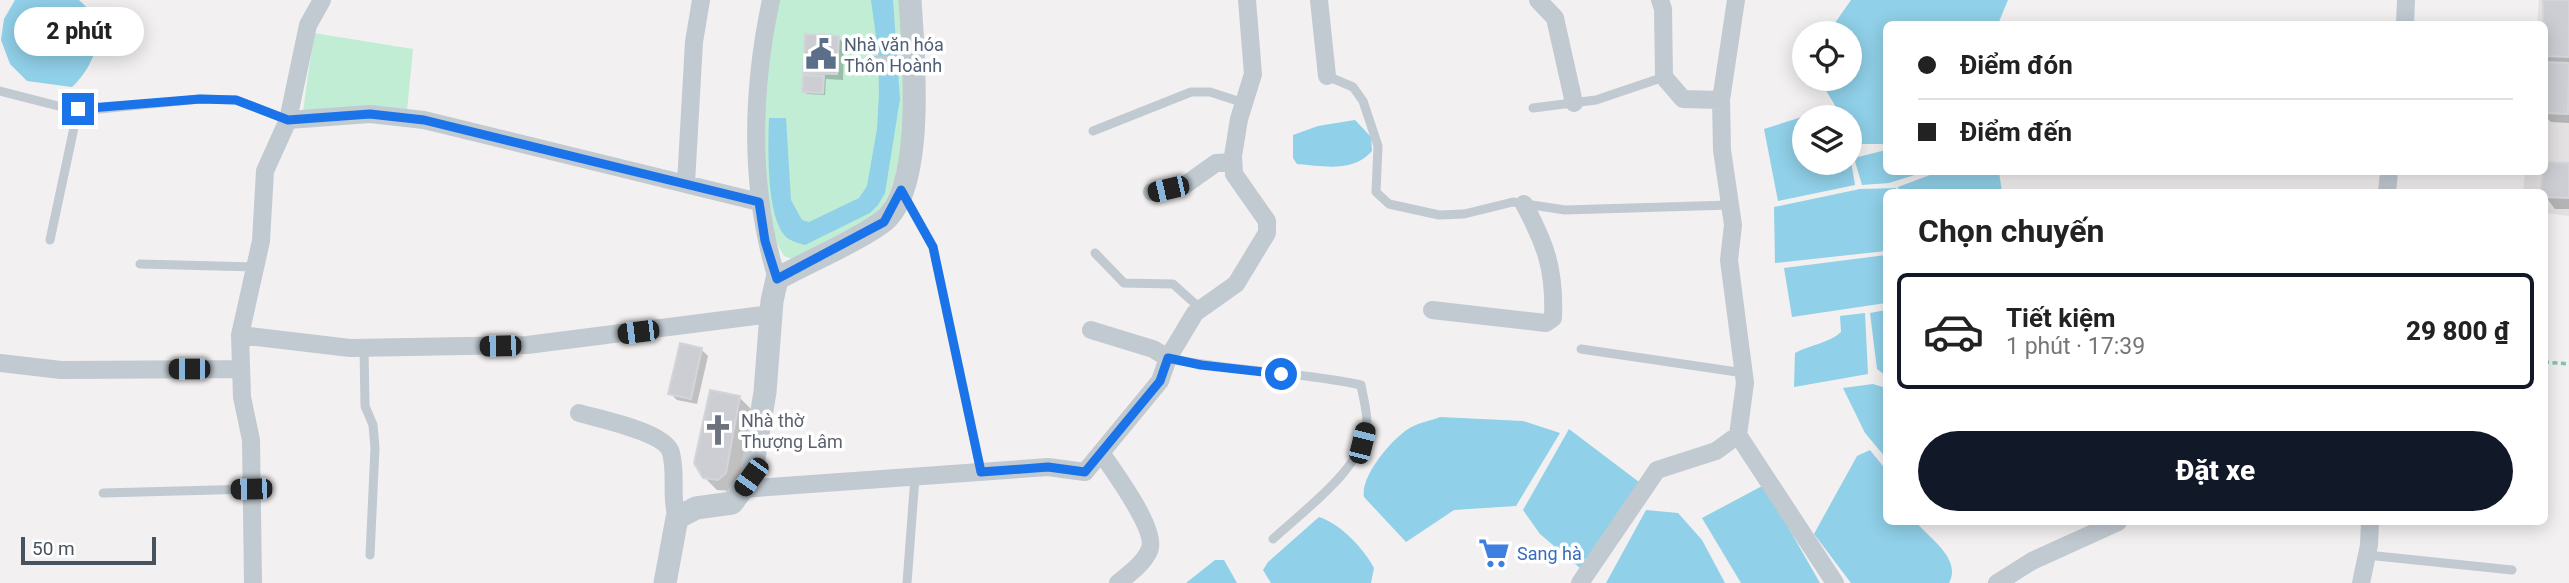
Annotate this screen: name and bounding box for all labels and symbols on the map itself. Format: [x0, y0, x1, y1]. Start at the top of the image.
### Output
callout: 2 phút [13, 7, 143, 56]
place label: Nhà văn hóa Thôn Hoành [844, 34, 944, 76]
public building icon: Nhà văn hóa Thôn Hoành [804, 37, 838, 71]
route end [62, 93, 94, 125]
car [1146, 174, 1191, 204]
car [616, 319, 661, 345]
car [479, 335, 522, 357]
route start [1265, 358, 1297, 390]
car [169, 359, 211, 380]
place label: Nhà thờ Thượng Lâm [741, 410, 843, 452]
church icon: Nhà thờ Thượng Lâm [701, 413, 735, 447]
car [1347, 420, 1378, 466]
car [731, 454, 772, 500]
car [230, 478, 273, 500]
scale bar [21, 534, 156, 566]
supermarket icon: Sang hà [1477, 536, 1511, 570]
place label: Sang hà [1517, 543, 1582, 564]

